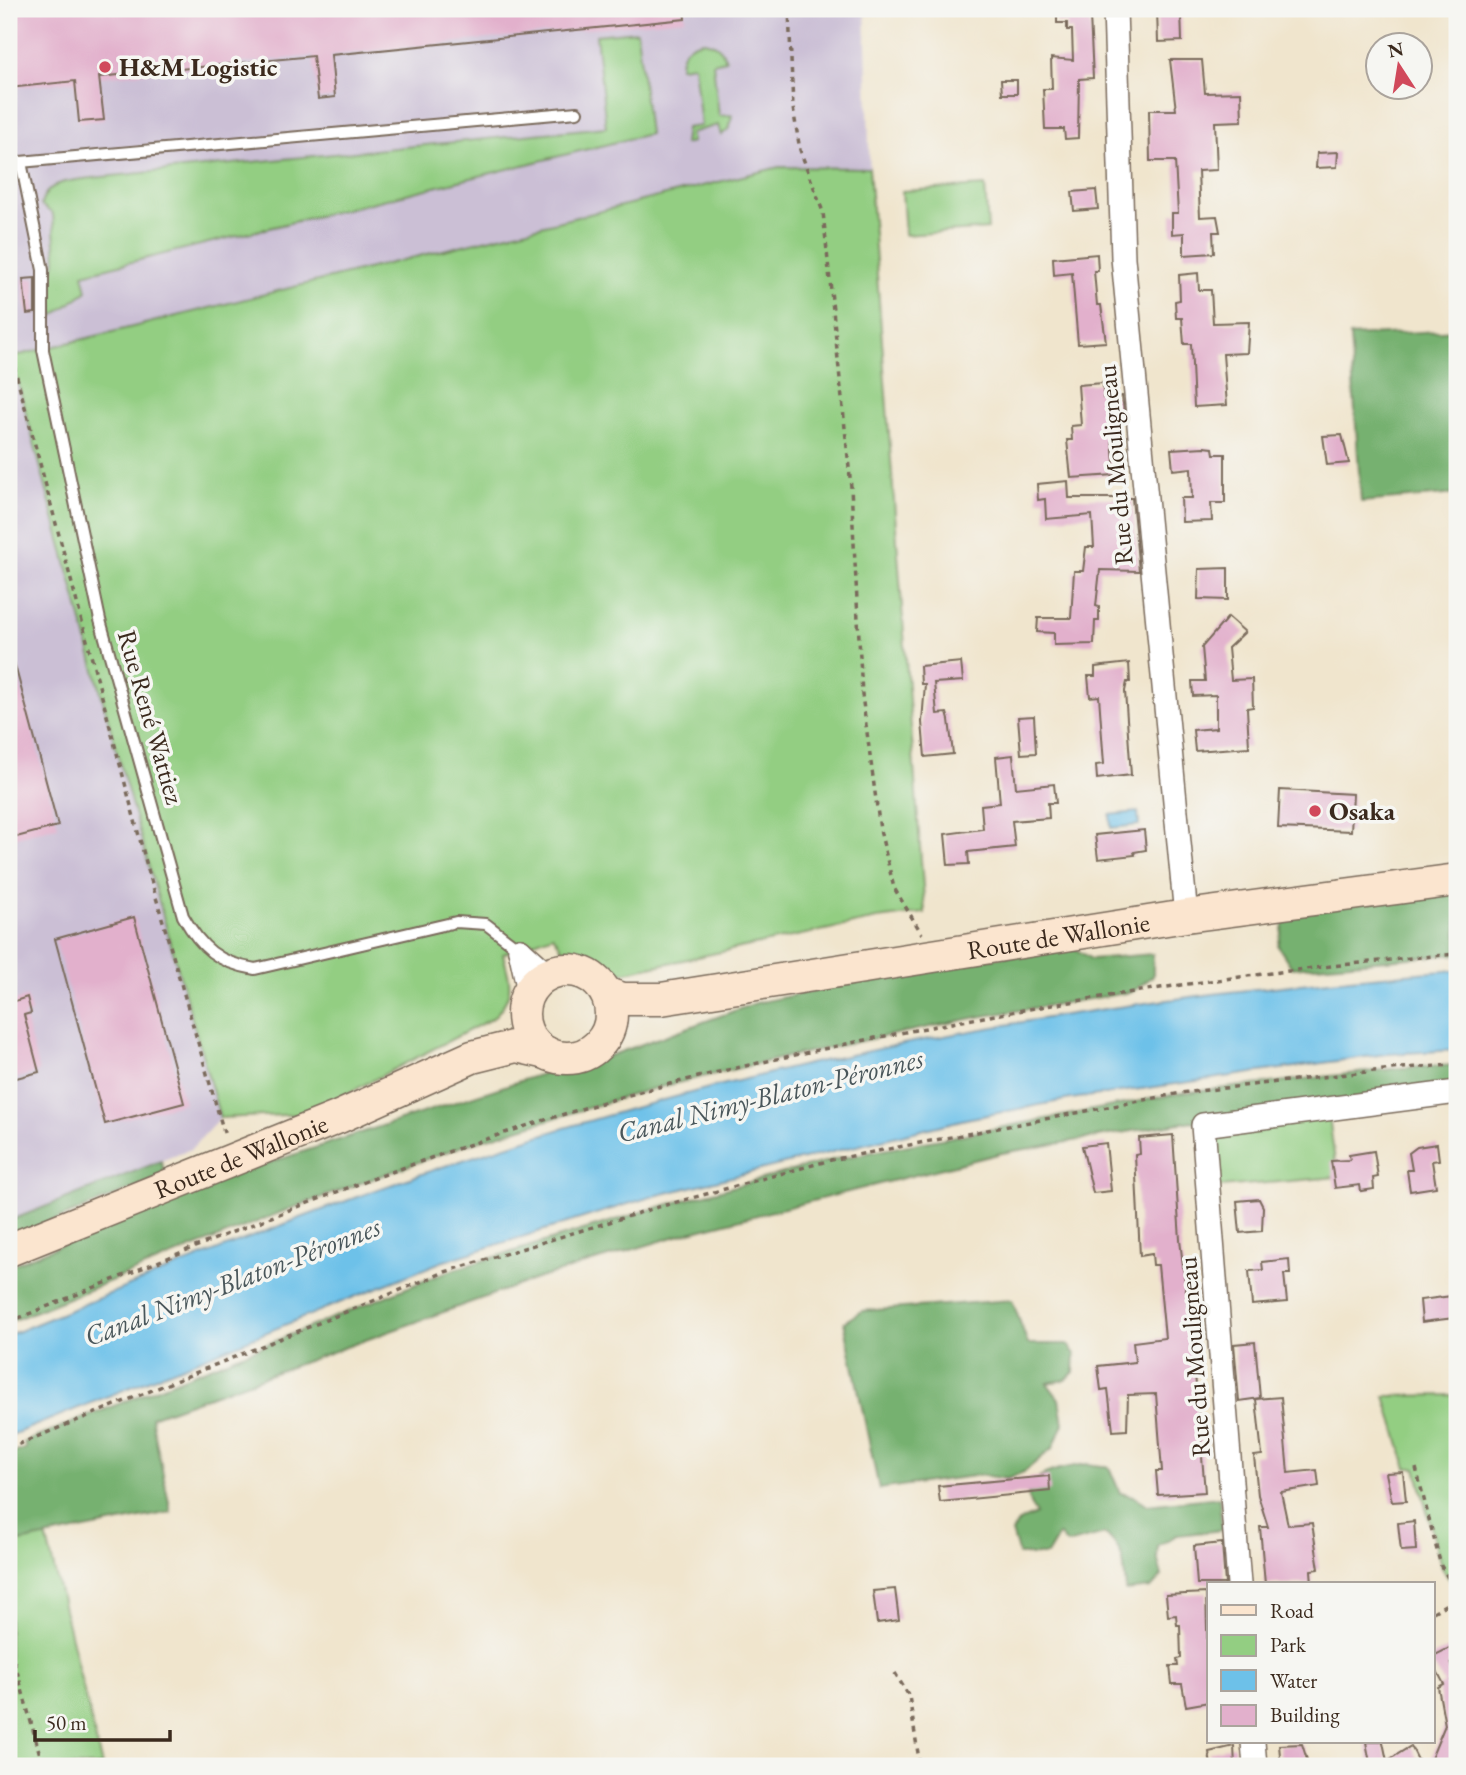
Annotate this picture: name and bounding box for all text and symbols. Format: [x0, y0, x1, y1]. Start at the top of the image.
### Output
north arrow [1364, 32, 1434, 102]
text: N [1385, 36, 1406, 64]
place label: H&M Logistic [119, 50, 278, 84]
marker: H&M Logistic [97, 59, 113, 75]
street label: Rue du Mouligneau [1089, 363, 1141, 567]
street label: Rue René Wattiez [110, 626, 192, 808]
place label: Osaka [1329, 794, 1396, 828]
marker: Osaka [1307, 803, 1323, 819]
street label: Route de Wallonie [965, 905, 1152, 967]
water label: Canal Nimy-Blaton-Péronnes [613, 1039, 927, 1150]
street label: Route de Wallonie [149, 1106, 333, 1207]
water label: Canal Nimy-Blaton-Péronnes [79, 1208, 385, 1354]
street label: Rue du Mouligneau [1170, 1255, 1218, 1458]
legend [1207, 1582, 1434, 1744]
text: Road [1270, 1597, 1314, 1624]
text: Park [1270, 1631, 1307, 1658]
text: Water [1270, 1667, 1317, 1694]
scale bar [35, 1698, 170, 1742]
text: Building [1270, 1701, 1340, 1728]
text: 50 m [46, 1709, 87, 1736]

